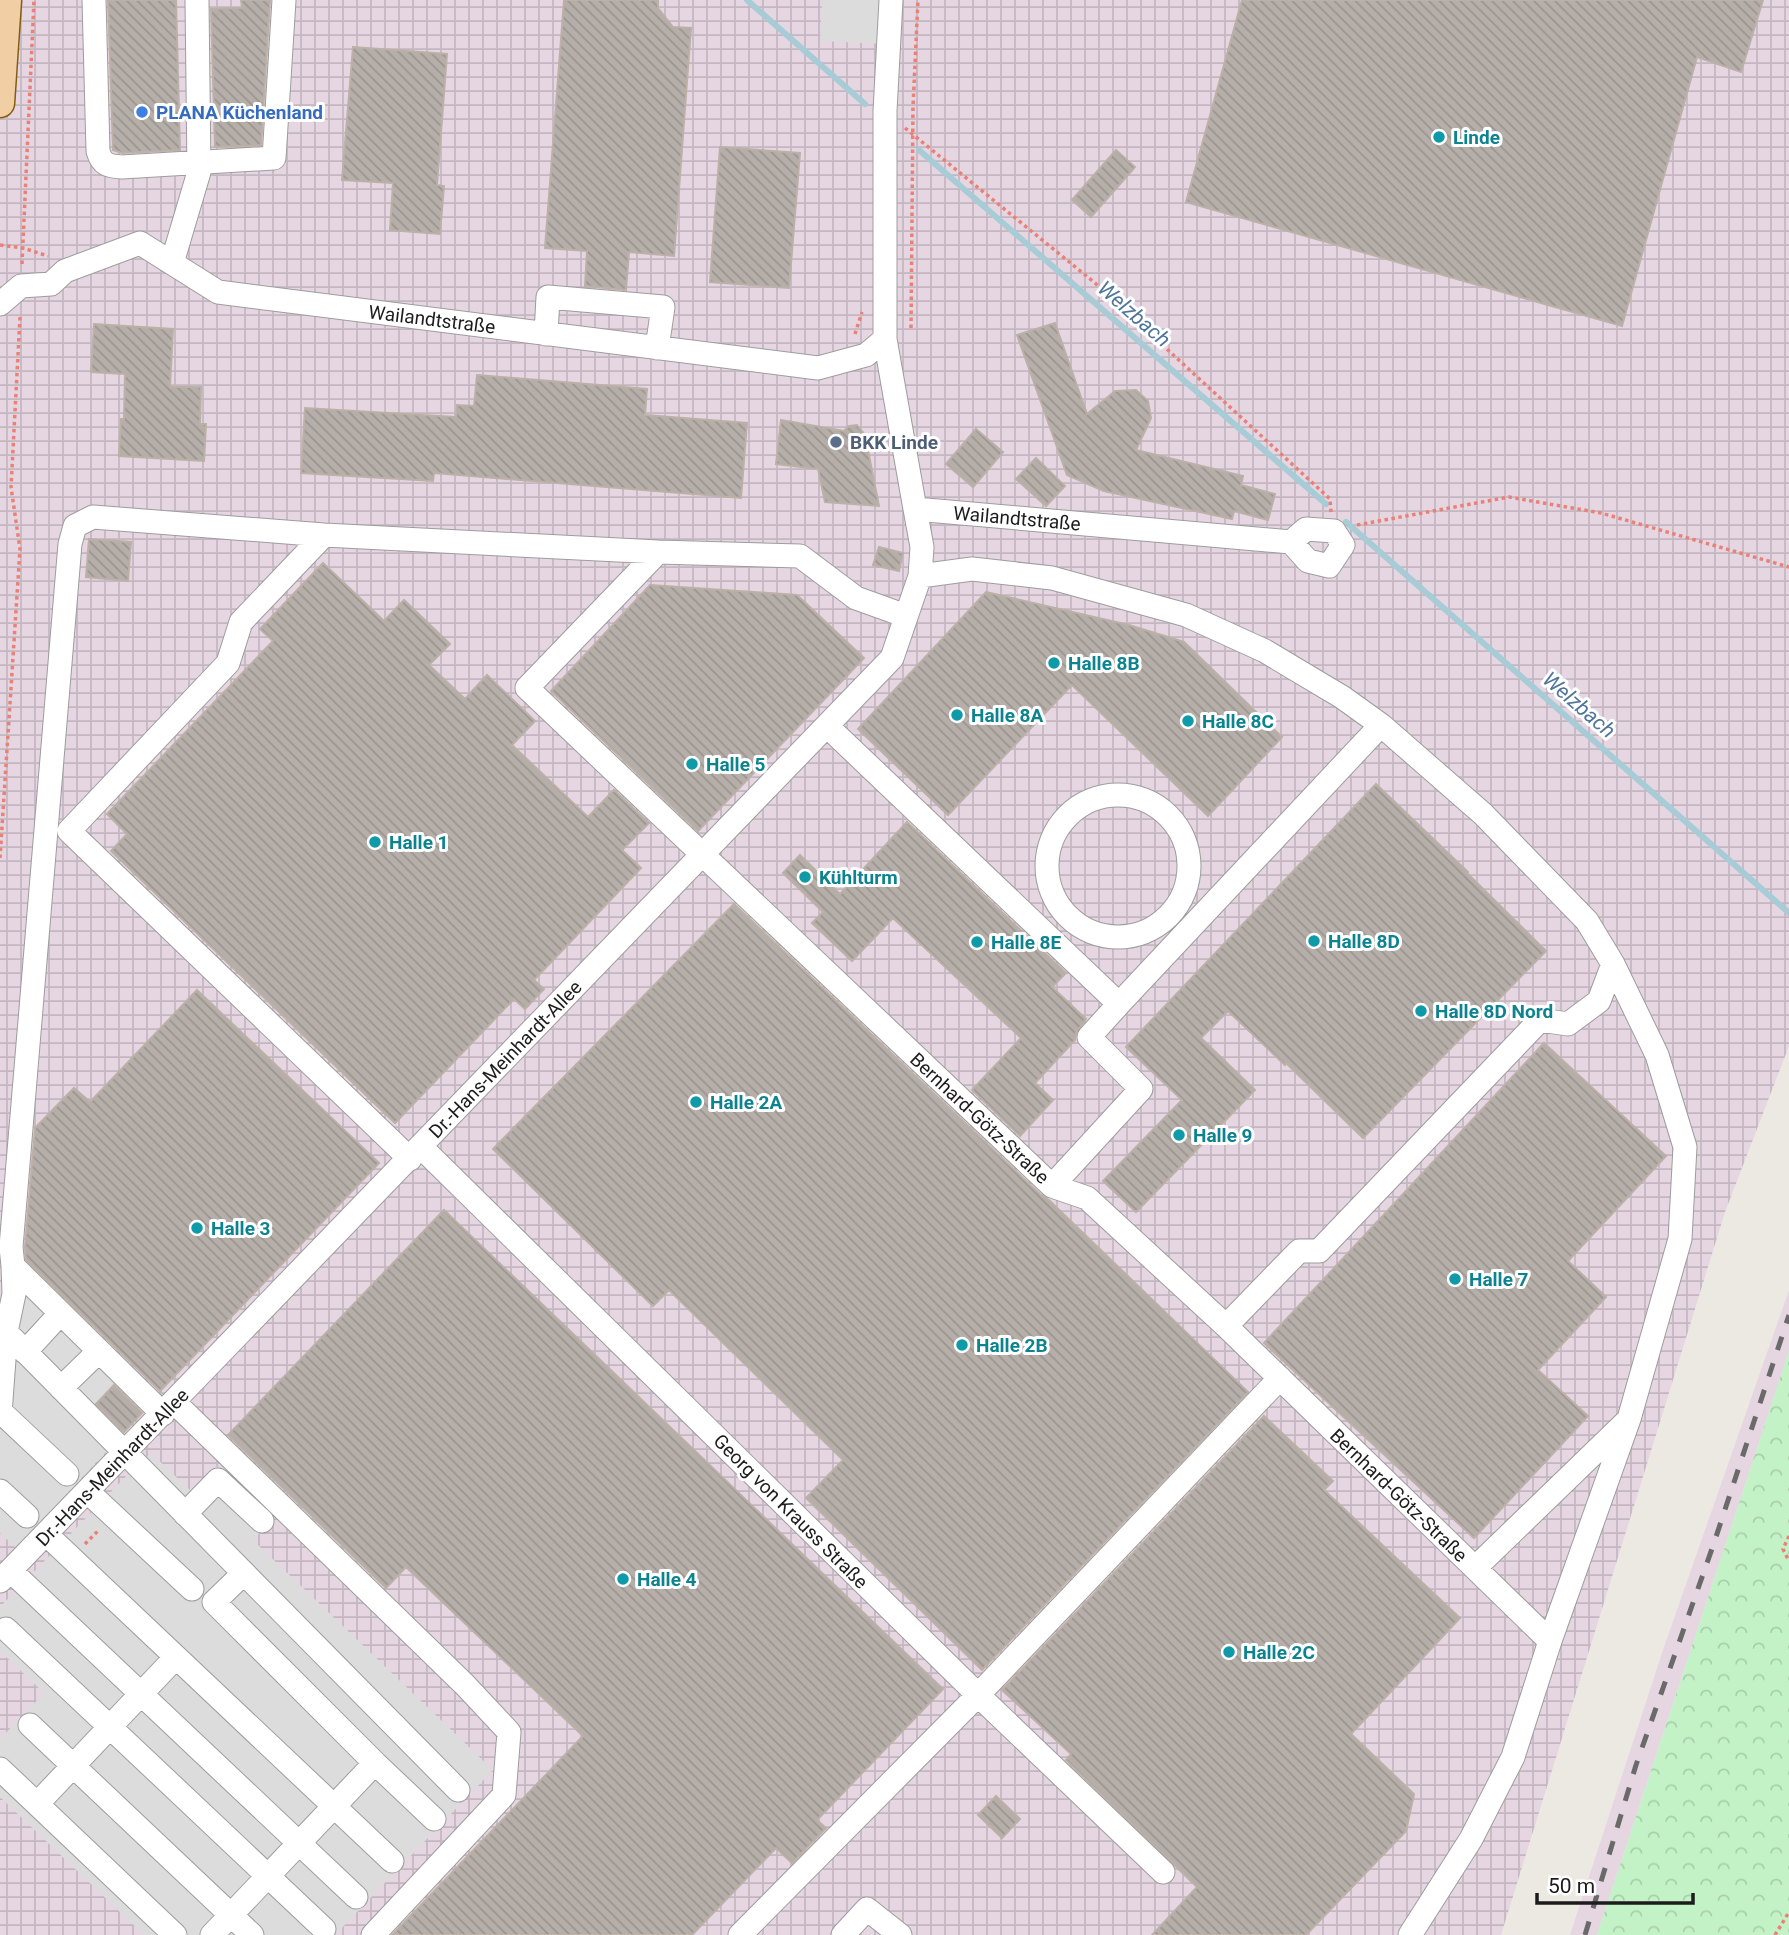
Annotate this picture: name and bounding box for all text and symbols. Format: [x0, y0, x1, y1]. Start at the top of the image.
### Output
place label: PLANA Küchenland [156, 101, 323, 124]
marker: PLANA Küchenland [134, 104, 150, 120]
place label: Linde [1453, 126, 1500, 149]
marker: Linde [1431, 129, 1447, 145]
water label: Welzbach [1093, 276, 1175, 352]
street label: Wailandtstraße [367, 300, 497, 339]
place label: BKK Linde [850, 431, 938, 454]
marker: BKK Linde [828, 434, 844, 450]
street label: Wailandtstraße [952, 501, 1082, 536]
place label: Halle 8B [1068, 652, 1140, 675]
marker: Halle 8B [1046, 655, 1062, 671]
water label: Welzbach [1538, 667, 1620, 743]
place label: Halle 8A [971, 704, 1044, 727]
marker: Halle 8A [949, 707, 965, 723]
place label: Halle 8C [1202, 710, 1274, 733]
marker: Halle 8C [1180, 713, 1196, 729]
place label: Halle 5 [706, 753, 766, 776]
marker: Halle 5 [684, 756, 700, 772]
place label: Halle 1 [389, 831, 449, 854]
marker: Halle 1 [367, 834, 383, 850]
place label: Kühlturm [819, 866, 898, 889]
marker: Kühlturm [797, 869, 813, 885]
place label: Halle 8D [1328, 930, 1400, 953]
place label: Halle 8E [991, 931, 1062, 954]
marker: Halle 8D [1306, 933, 1322, 949]
marker: Halle 8E [969, 934, 985, 950]
street label: Dr.-Hans-Meinhardt-Allee [424, 976, 587, 1143]
place label: Halle 8D Nord [1435, 1000, 1553, 1023]
marker: Halle 8D Nord [1413, 1003, 1429, 1019]
street label: Bernhard-Götz-Straße [905, 1048, 1054, 1189]
place label: Halle 2A [710, 1091, 783, 1114]
marker: Halle 2A [688, 1094, 704, 1110]
place label: Halle 9 [1193, 1124, 1253, 1147]
marker: Halle 9 [1171, 1127, 1187, 1143]
place label: Halle 3 [211, 1217, 271, 1240]
marker: Halle 3 [189, 1220, 205, 1236]
place label: Halle 7 [1469, 1268, 1529, 1291]
marker: Halle 7 [1447, 1271, 1463, 1287]
place label: Halle 2B [976, 1334, 1048, 1357]
marker: Halle 2B [954, 1337, 970, 1353]
street label: Dr.-Hans-Meinhardt-Allee [31, 1384, 194, 1551]
street label: Bernhard-Götz-Straße [1325, 1424, 1472, 1567]
street label: Georg von Krauss Straße [709, 1429, 873, 1593]
place label: Halle 4 [637, 1568, 697, 1591]
marker: Halle 4 [615, 1571, 631, 1587]
place label: Halle 2C [1243, 1641, 1315, 1664]
marker: Halle 2C [1221, 1644, 1237, 1660]
scale bar [1537, 1862, 1693, 1906]
text: 50 m [1548, 1874, 1595, 1898]

